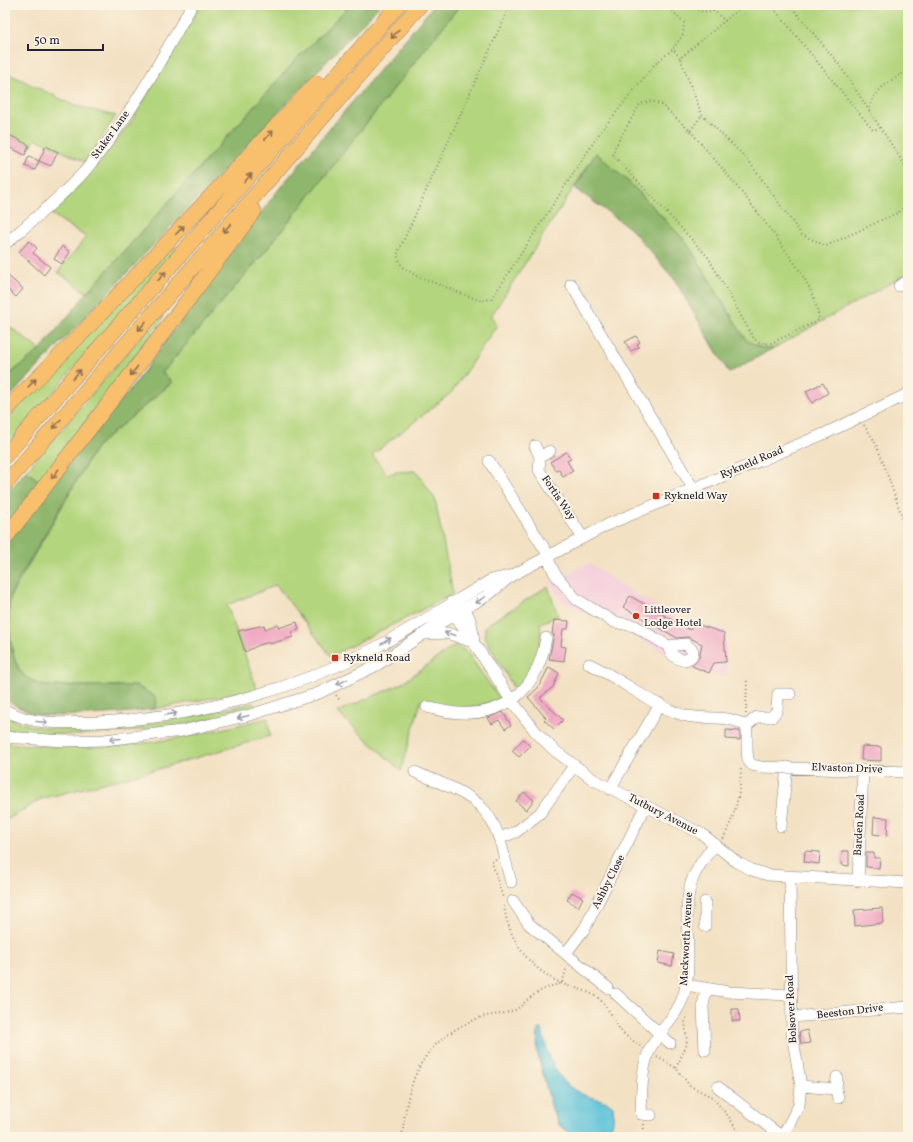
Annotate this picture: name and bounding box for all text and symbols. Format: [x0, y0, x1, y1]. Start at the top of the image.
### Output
scale bar [28, 26, 103, 52]
one-way arrow [390, 29, 399, 40]
text: 50 m [34, 33, 60, 49]
street label: Staker Lane [88, 108, 134, 162]
one-way arrow [265, 130, 274, 140]
one-way arrow [243, 173, 252, 184]
one-way arrow [223, 223, 232, 233]
one-way arrow [175, 225, 185, 235]
one-way arrow [157, 271, 166, 281]
one-way arrow [137, 321, 147, 331]
one-way arrow [130, 365, 138, 376]
one-way arrow [72, 369, 81, 380]
one-way arrow [27, 378, 37, 388]
one-way arrow [52, 419, 61, 429]
street label: Rykneld Road [718, 443, 786, 483]
one-way arrow [50, 468, 59, 479]
street label: Fortis Way [537, 473, 579, 523]
place label: Rykneld Way [664, 489, 728, 504]
marker: Rykneld Way [651, 491, 661, 501]
one-way arrow [474, 596, 486, 604]
place label: Littleover Lodge Hotel [644, 603, 702, 631]
marker: Littleover Lodge Hotel [631, 611, 641, 621]
one-way arrow [444, 630, 457, 637]
one-way arrow [380, 637, 392, 645]
place label: Rykneld Road [343, 651, 410, 666]
marker: Rykneld Road [330, 653, 340, 663]
one-way arrow [337, 679, 349, 686]
one-way arrow [164, 710, 177, 718]
one-way arrow [236, 714, 249, 721]
one-way arrow [35, 718, 48, 725]
one-way arrow [109, 735, 122, 742]
street label: Elvaston Drive [811, 760, 883, 778]
street label: Tutbury Avenue [625, 791, 701, 839]
street label: Barden Road [851, 794, 869, 856]
street label: Ashby Close [589, 852, 629, 912]
street label: Mackworth Avenue [677, 892, 697, 986]
street label: Bolsover Road [783, 974, 801, 1044]
street label: Beeston Drive [816, 1000, 884, 1024]

